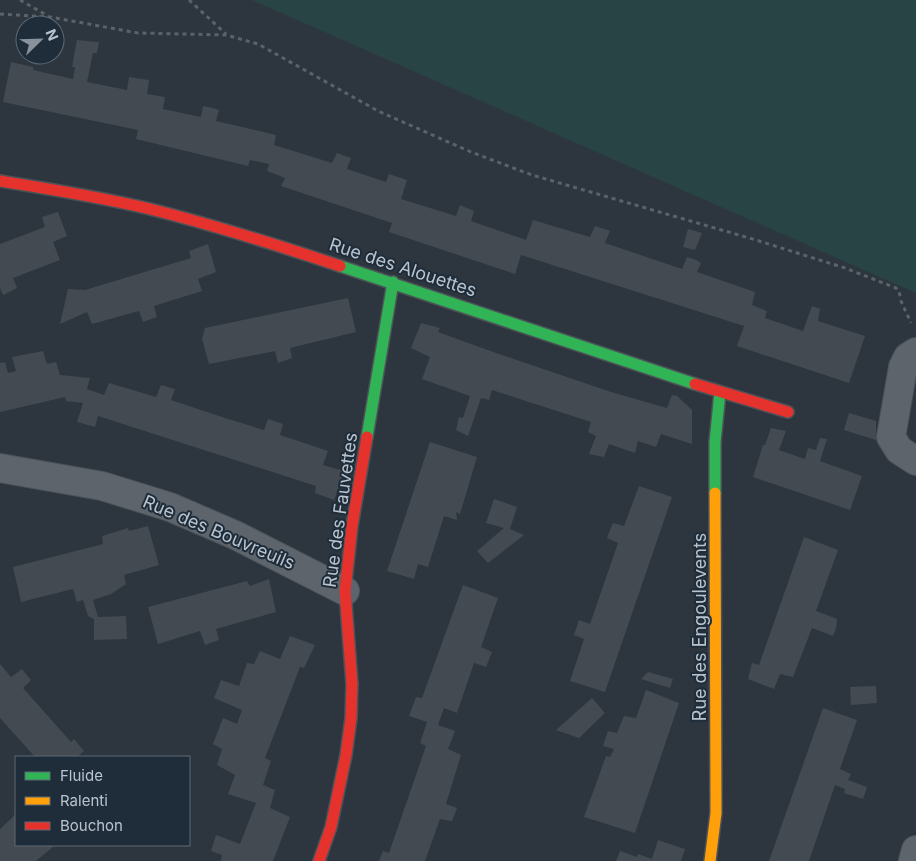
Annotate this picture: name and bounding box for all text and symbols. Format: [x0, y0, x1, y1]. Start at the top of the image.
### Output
north arrow [15, 15, 65, 65]
text: N [43, 26, 62, 43]
street label: Rue des Alouettes [327, 233, 479, 301]
street label: Rue des Fauvettes [319, 431, 361, 589]
street label: Rue des Bouvreuils [140, 490, 298, 574]
street label: Rue des Engoulevents [689, 533, 710, 721]
legend [15, 756, 190, 846]
text: Fluide [60, 766, 103, 785]
text: Ralenti [60, 791, 108, 810]
text: Bouchon [60, 816, 123, 835]

